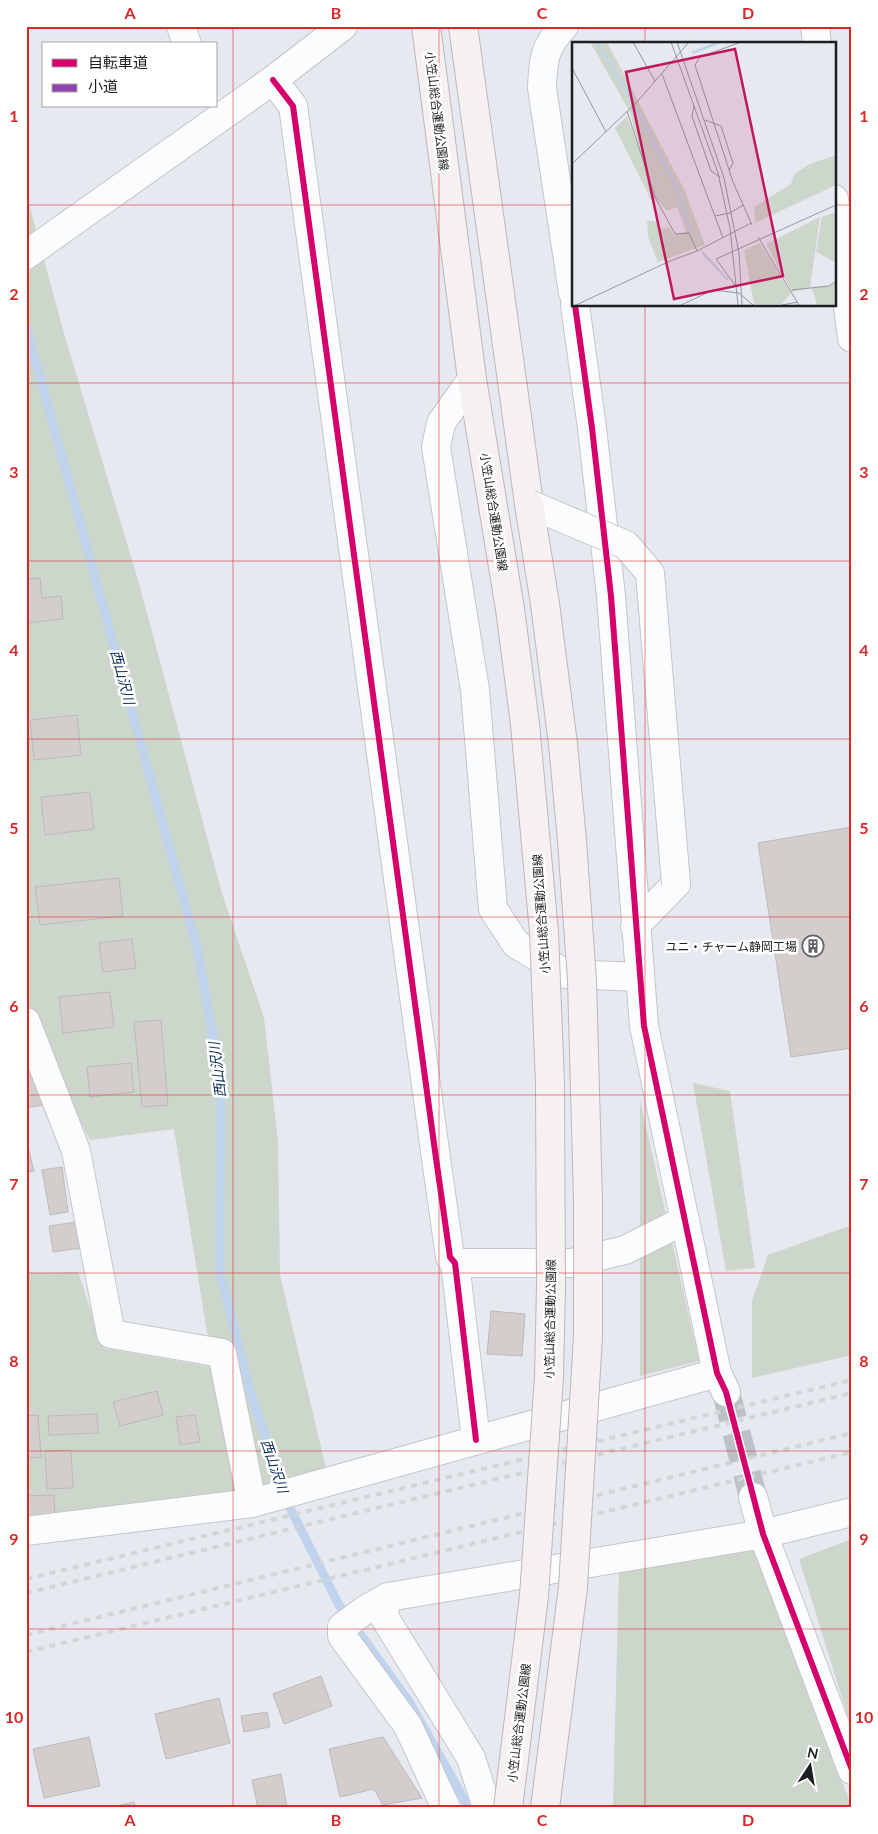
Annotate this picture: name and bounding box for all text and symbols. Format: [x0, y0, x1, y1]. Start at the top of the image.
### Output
text: A [123, 3, 136, 22]
text: B [331, 3, 341, 22]
text: C [537, 3, 548, 22]
text: D [742, 3, 754, 22]
legend [42, 42, 218, 108]
inset map [572, 42, 836, 306]
street label: 小笠山総合運動公園線 [422, 51, 452, 171]
text: 自転車道 [88, 53, 148, 71]
text: 小道 [88, 77, 118, 95]
text: 1 [9, 106, 19, 125]
text: 1 [859, 106, 869, 125]
text: 2 [9, 284, 19, 303]
text: 2 [859, 284, 869, 303]
street label: 小笠山総合運動公園線 [477, 452, 511, 572]
text: 3 [9, 462, 19, 481]
text: 3 [859, 462, 869, 481]
text: 4 [9, 640, 19, 659]
text: 4 [859, 640, 869, 659]
water label: 西山沢川 [108, 648, 139, 708]
text: 5 [9, 818, 19, 837]
text: 5 [859, 818, 869, 837]
street label: 小笠山総合運動公園線 [529, 854, 553, 974]
building icon: ユニ・チャーム静岡工場 [801, 934, 825, 958]
place label: ユニ・チャーム静岡工場 [665, 939, 797, 954]
text: 6 [9, 996, 19, 1015]
text: 6 [859, 996, 869, 1015]
water label: 西山沢川 [205, 1039, 229, 1099]
text: 7 [9, 1174, 19, 1193]
text: 7 [859, 1174, 869, 1193]
street label: 小笠山総合運動公園線 [541, 1259, 559, 1379]
text: 8 [9, 1351, 19, 1370]
text: 8 [859, 1351, 869, 1370]
water label: 西山沢川 [258, 1437, 293, 1497]
text: 9 [9, 1529, 19, 1548]
text: 9 [859, 1529, 869, 1548]
street label: 小笠山総合運動公園線 [504, 1663, 534, 1783]
text: 10 [5, 1707, 23, 1726]
text: 10 [855, 1707, 873, 1726]
north arrow [786, 1742, 836, 1792]
text: N [806, 1743, 820, 1762]
text: A [123, 1810, 136, 1829]
text: B [331, 1810, 341, 1829]
text: C [537, 1810, 548, 1829]
text: D [742, 1810, 754, 1829]

